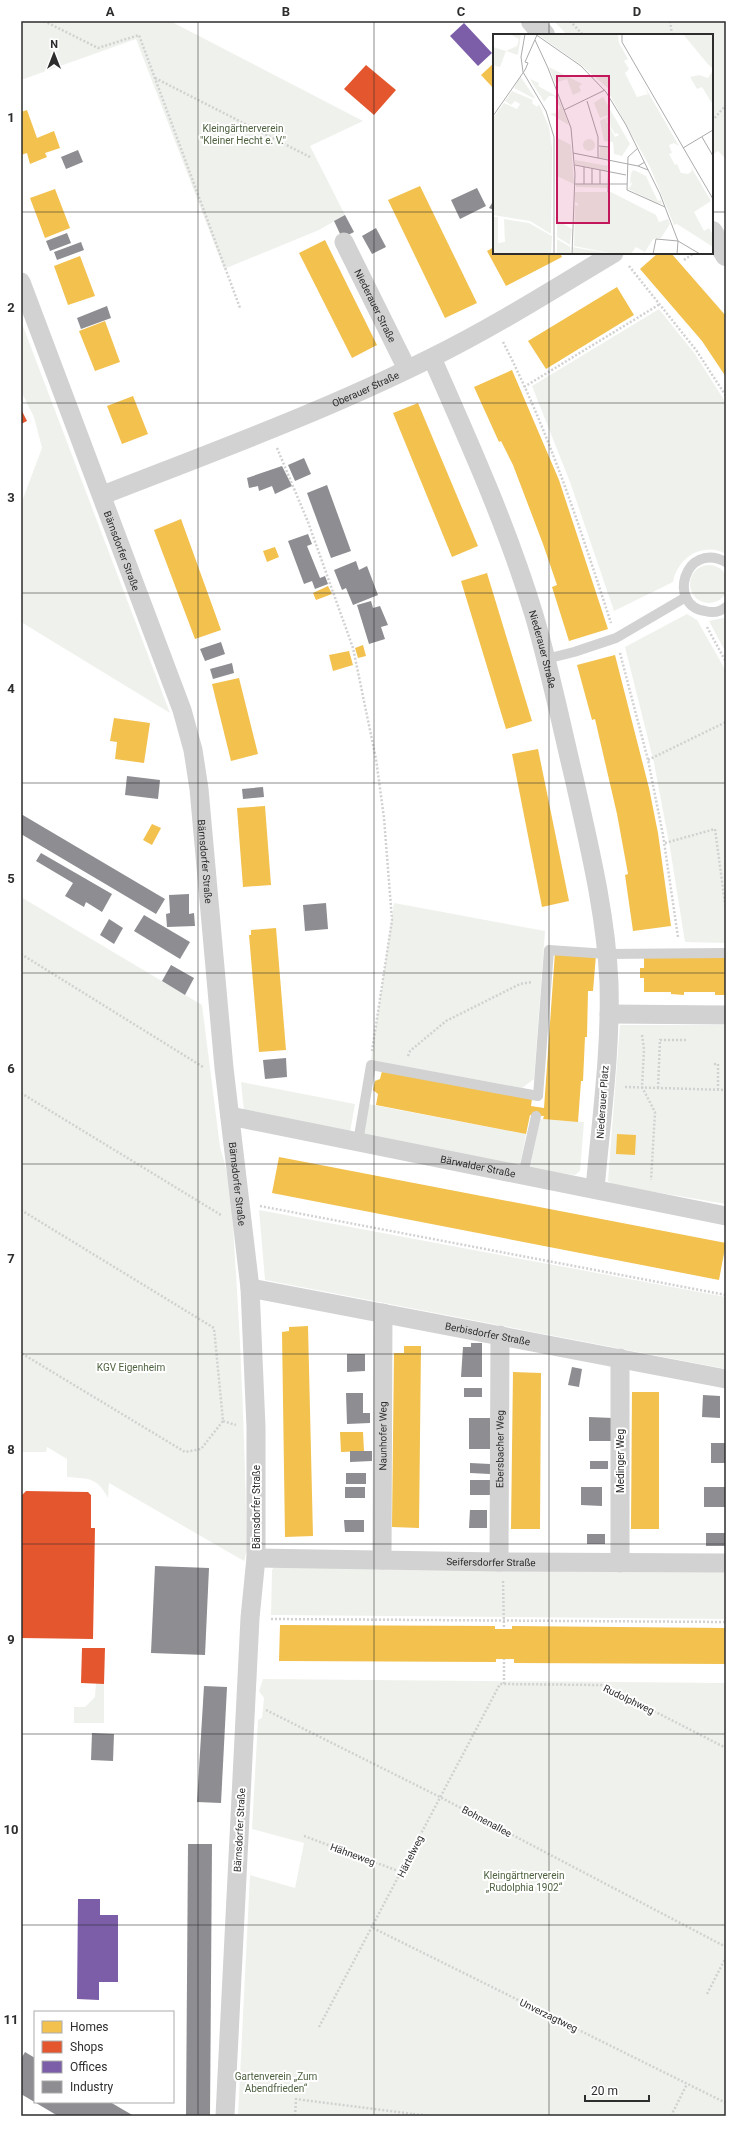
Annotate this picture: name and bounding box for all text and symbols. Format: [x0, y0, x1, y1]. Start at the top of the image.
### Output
text: A [106, 4, 115, 19]
text: B [282, 4, 290, 19]
text: C [457, 4, 466, 19]
text: D [633, 4, 641, 19]
north arrow [34, 34, 74, 74]
inset map [493, 34, 713, 254]
text: N [50, 38, 58, 51]
text: 1 [7, 110, 15, 125]
park label: Kleingärtnerverein "Kleiner Hecht e. V." [200, 123, 286, 146]
street label: Niederauer Straße [352, 267, 398, 344]
text: 2 [7, 300, 15, 315]
street label: Oberauer Straße [330, 369, 401, 409]
text: 3 [7, 490, 15, 505]
street label: Bärnsdorfer Straße [102, 509, 142, 592]
street label: Niederauer Straße [527, 609, 558, 689]
text: 4 [7, 681, 15, 696]
street label: Bärnsdorfer Straße [196, 819, 214, 904]
text: 5 [7, 871, 15, 886]
text: 6 [7, 1061, 15, 1076]
street label: Niederauer Platz [594, 1065, 611, 1139]
street label: Bärnsdorfer Straße [227, 1141, 248, 1226]
street label: Bärwalder Straße [439, 1154, 517, 1179]
text: 7 [7, 1251, 15, 1266]
street label: Berbisdorfer Straße [444, 1320, 531, 1347]
park label: KGV Eigenheim [97, 1362, 165, 1373]
street label: Naunhofer Weg [377, 1401, 389, 1471]
street label: Ebersbacher Weg [494, 1410, 506, 1488]
street label: Medinger Weg [615, 1429, 626, 1493]
text: 8 [7, 1442, 15, 1457]
street label: Bärnsdorfer Straße [251, 1465, 262, 1549]
street label: Seifersdorfer Straße [446, 1556, 536, 1568]
text: 9 [7, 1632, 15, 1647]
street label: Rudolphweg [602, 1682, 656, 1716]
street label: Bärnsdorfer Straße [232, 1788, 247, 1872]
street label: Bohnenallee [460, 1804, 513, 1839]
text: 10 [4, 1822, 18, 1837]
street label: Härtelweg [395, 1833, 426, 1879]
street label: Hähneweg [329, 1841, 377, 1868]
park label: Kleingärtnerverein „Rudolphia 1902“ [484, 1870, 564, 1893]
street label: Unverzagtweg [518, 1997, 580, 2034]
legend [34, 2011, 174, 2103]
text: 11 [4, 2012, 18, 2027]
text: Homes [70, 2020, 108, 2034]
text: Shops [70, 2040, 104, 2054]
text: Offices [70, 2060, 107, 2074]
park label: Gartenverein „Zum Abendfrieden“ [235, 2071, 318, 2094]
scale bar [585, 2077, 649, 2103]
text: Industry [70, 2080, 114, 2094]
text: 20 m [591, 2084, 618, 2098]

